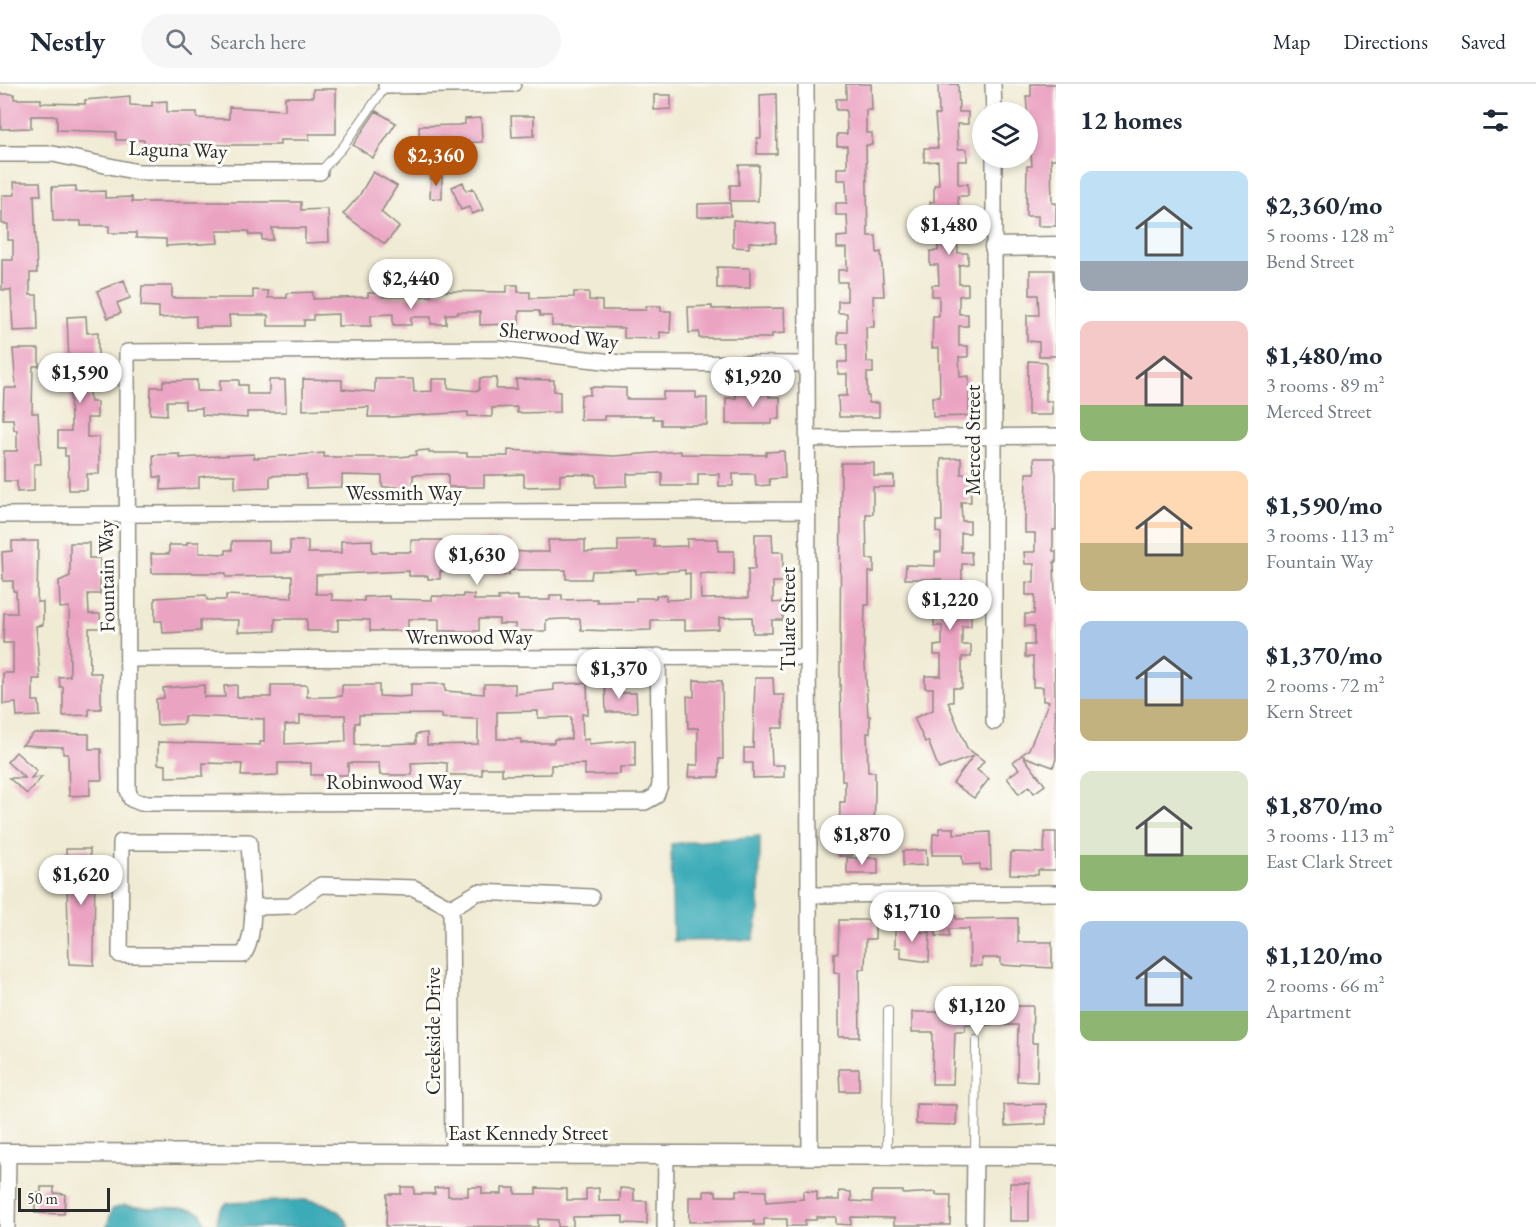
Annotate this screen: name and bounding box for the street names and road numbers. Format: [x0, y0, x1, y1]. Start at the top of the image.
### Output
street label: Laguna Way [128, 134, 229, 164]
street label: Sherwood Way [498, 315, 621, 355]
street label: Merced Street [959, 384, 986, 495]
street label: Wessmith Way [346, 479, 463, 506]
street label: Fountain Way [92, 519, 120, 633]
street label: Tulare Street [774, 567, 801, 671]
street label: Wrenwood Way [405, 623, 533, 650]
street label: Robinwood Way [326, 768, 463, 795]
street label: Creekside Drive [419, 967, 446, 1095]
street label: East Kennedy Street [448, 1119, 608, 1146]

